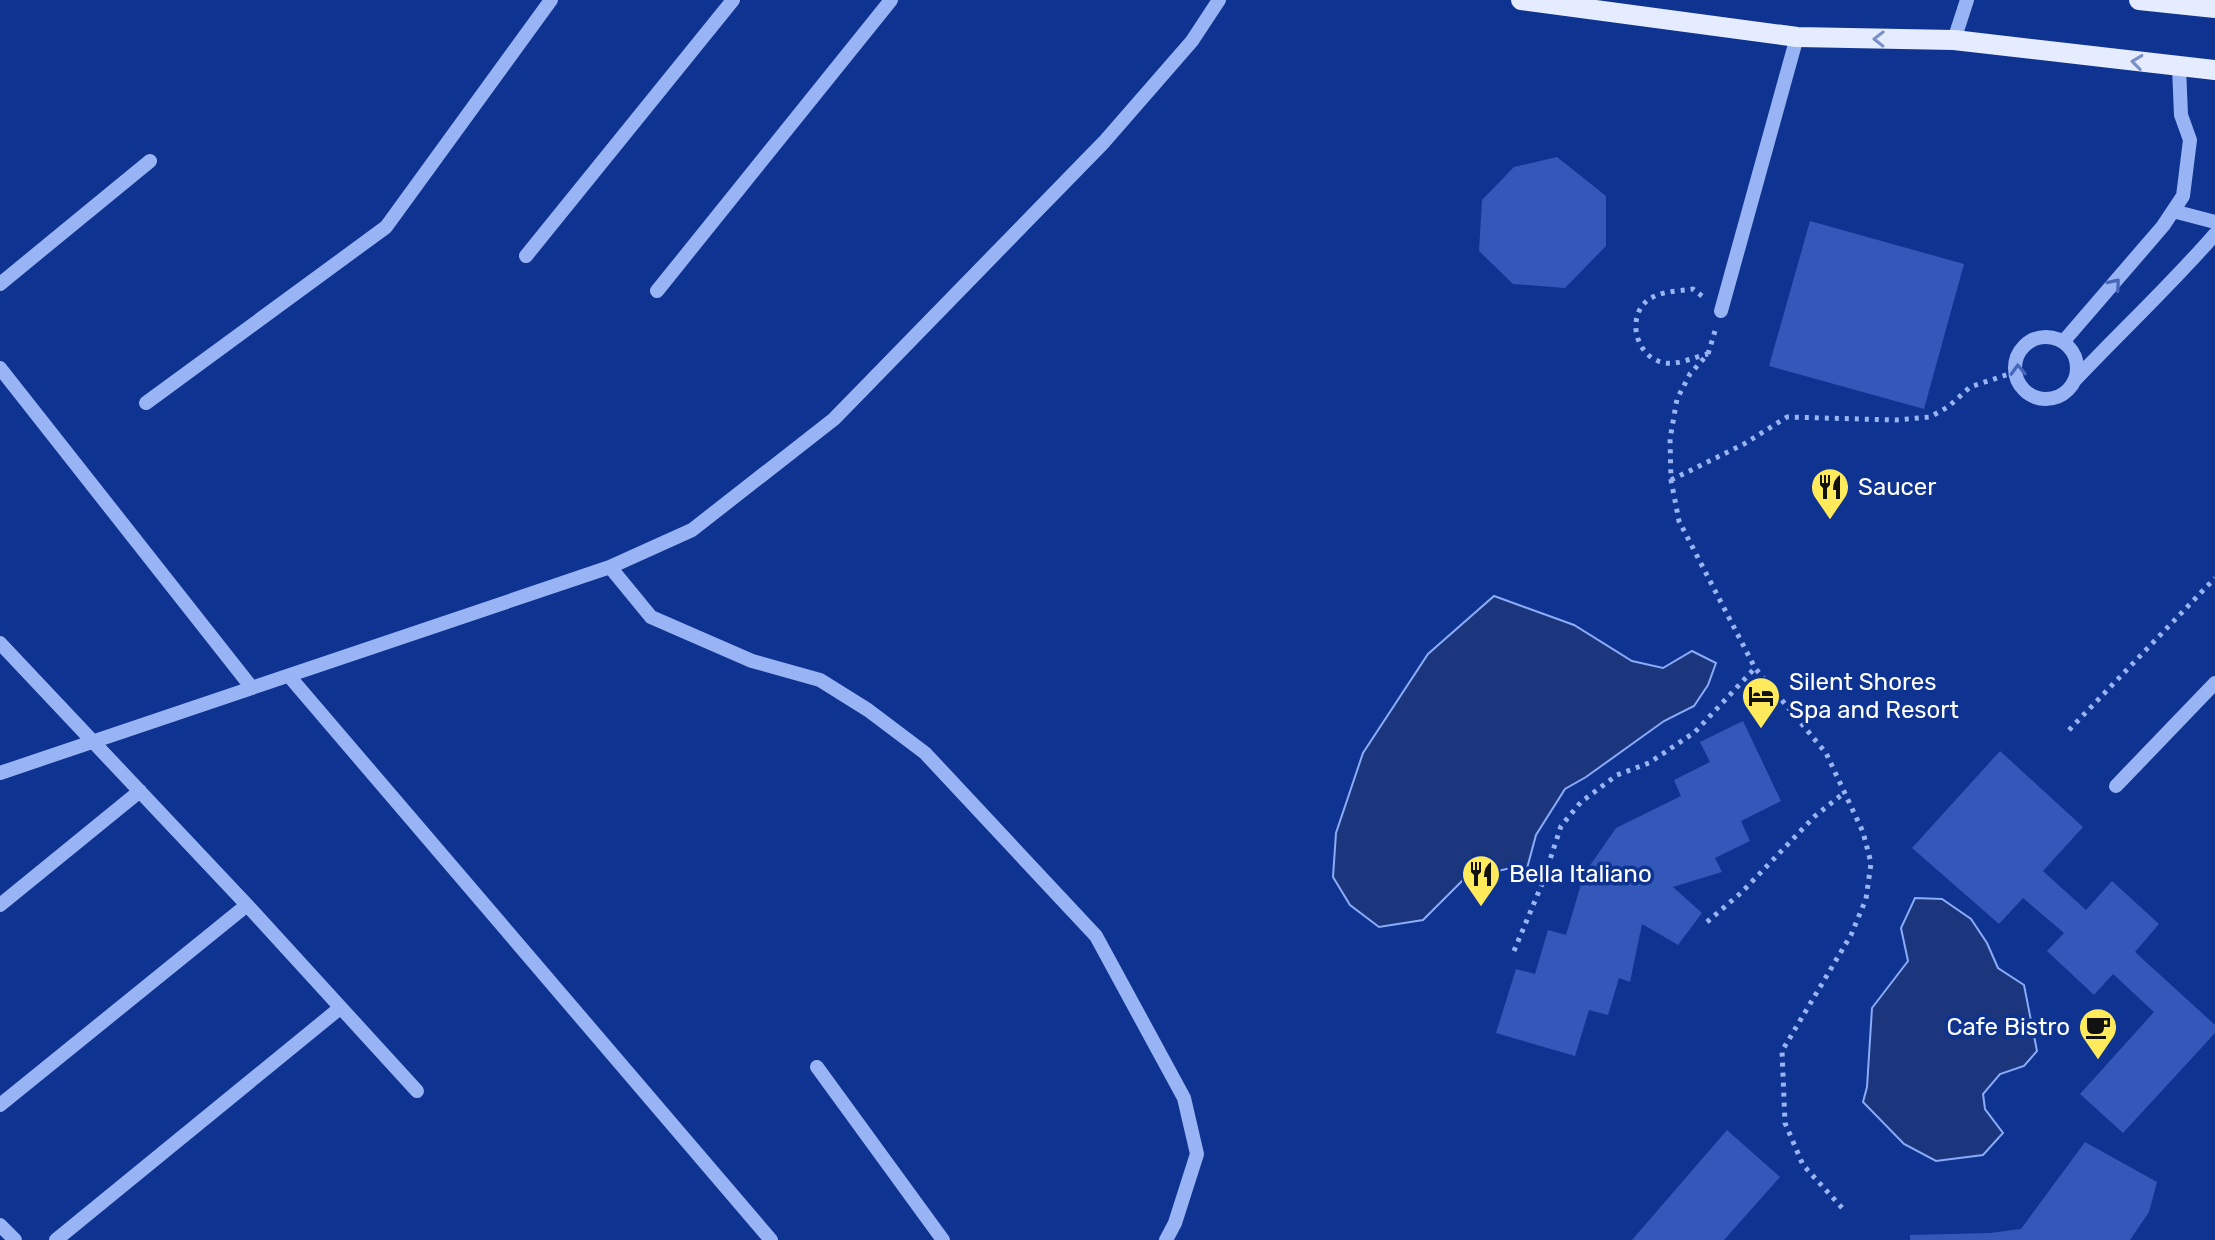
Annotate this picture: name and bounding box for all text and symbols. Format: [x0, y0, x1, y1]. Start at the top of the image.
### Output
one-way arrow [1872, 30, 1885, 48]
one-way arrow [2131, 53, 2144, 70]
one-way arrow [2105, 279, 2120, 293]
one-way arrow [2009, 364, 2026, 376]
restaurant icon: Saucer [1809, 466, 1851, 521]
place label: Saucer [1858, 473, 1936, 501]
place label: Silent Shores Spa and Resort [1789, 668, 1959, 724]
hotel icon: Silent Shores Spa and Resort [1740, 675, 1782, 730]
restaurant icon: Bella Italiano [1460, 853, 1502, 908]
place label: Bella Italiano [1509, 860, 1652, 888]
cafe icon: Cafe Bistro [2077, 1006, 2119, 1061]
place label: Cafe Bistro [1946, 1013, 2070, 1041]

